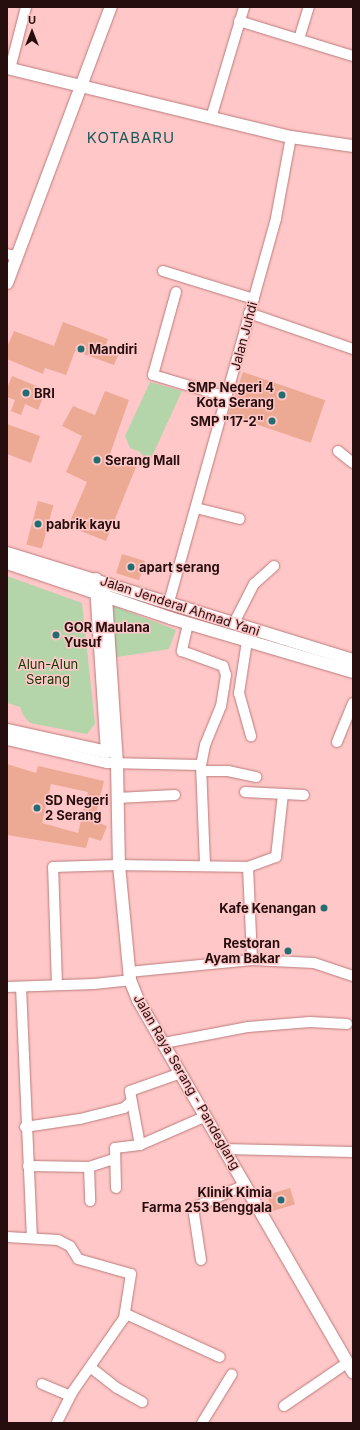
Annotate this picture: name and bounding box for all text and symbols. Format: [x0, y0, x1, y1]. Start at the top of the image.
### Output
north arrow [12, 12, 52, 52]
text: U [28, 13, 36, 27]
district label: KOTABARU [87, 129, 175, 147]
street label: Jalan Juhdi [227, 300, 261, 372]
place label: Mandiri [89, 341, 137, 357]
marker: Mandiri [76, 344, 86, 354]
place label: SMP Negeri 4 Kota Serang [187, 380, 274, 411]
place label: BRI [34, 385, 55, 401]
marker: BRI [21, 388, 31, 398]
marker: SMP Negeri 4 Kota Serang [277, 390, 287, 400]
place label: SMP "17-2" [190, 413, 264, 429]
marker: SMP "17-2" [267, 416, 277, 426]
place label: Serang Mall [105, 452, 180, 468]
marker: Serang Mall [92, 455, 102, 465]
place label: pabrik kayu [46, 516, 120, 532]
marker: pabrik kayu [33, 519, 43, 529]
place label: apart serang [139, 559, 220, 575]
marker: apart serang [126, 562, 136, 572]
street label: Jalan Jenderal Ahmad Yani [98, 573, 262, 639]
place label: GOR Maulana Yusuf [64, 620, 150, 651]
marker: GOR Maulana Yusuf [51, 630, 61, 640]
park label: Alun-Alun Serang [18, 657, 78, 688]
place label: SD Negeri 2 Serang [45, 793, 109, 824]
marker: SD Negeri 2 Serang [32, 803, 42, 813]
place label: Kafe Kenangan [219, 900, 316, 916]
marker: Kafe Kenangan [319, 903, 329, 913]
place label: Restoran Ayam Bakar [204, 936, 280, 967]
marker: Restoran Ayam Bakar [283, 946, 293, 956]
street label: Jalan Raya Serang - Pandeglang [130, 991, 244, 1173]
place label: Klinik Kimia Farma 253 Benggala [142, 1185, 272, 1216]
marker: Klinik Kimia Farma 253 Benggala [275, 1194, 287, 1206]

